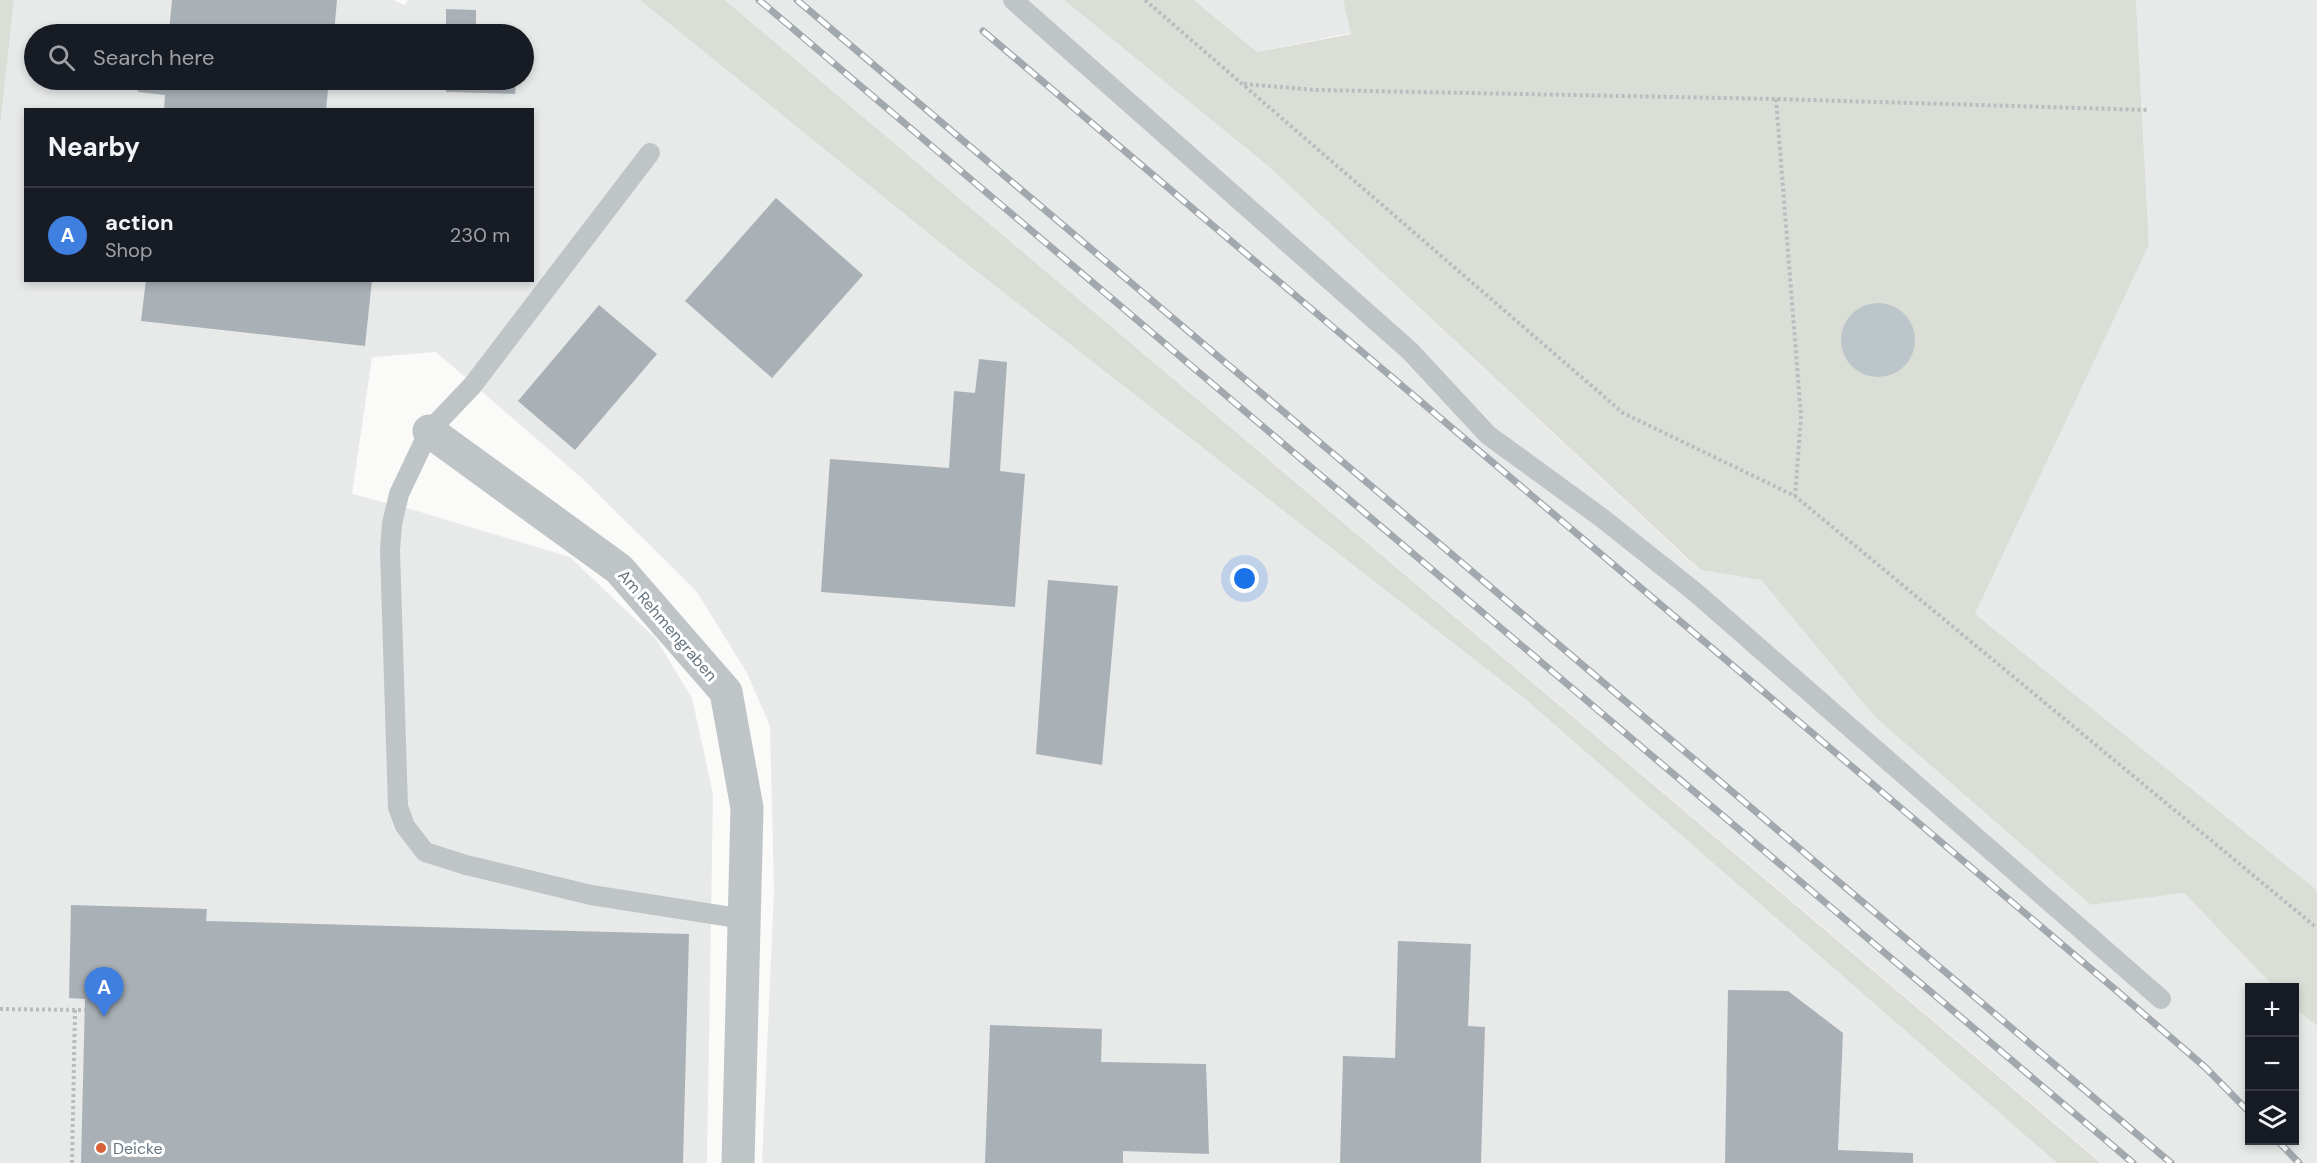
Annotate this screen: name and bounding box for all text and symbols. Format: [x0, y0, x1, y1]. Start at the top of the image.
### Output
search box [24, 24, 534, 90]
icon: search [45, 41, 78, 74]
text: Search here [93, 43, 214, 72]
text: Nearby [48, 130, 140, 164]
text: action [105, 208, 174, 237]
text: A [60, 222, 75, 248]
text: 230 m [450, 222, 510, 248]
text: Shop [105, 237, 152, 263]
your location [1230, 564, 1259, 593]
street label: Am Rehmengraben [614, 565, 722, 685]
pin: A [84, 968, 124, 1017]
map controls [2245, 983, 2299, 1145]
button: + [2245, 983, 2299, 1037]
button: − [2245, 1037, 2299, 1091]
button: layers [2245, 1091, 2299, 1145]
place label: Deicke [113, 1138, 163, 1159]
marker: Deicke [94, 1141, 108, 1155]

